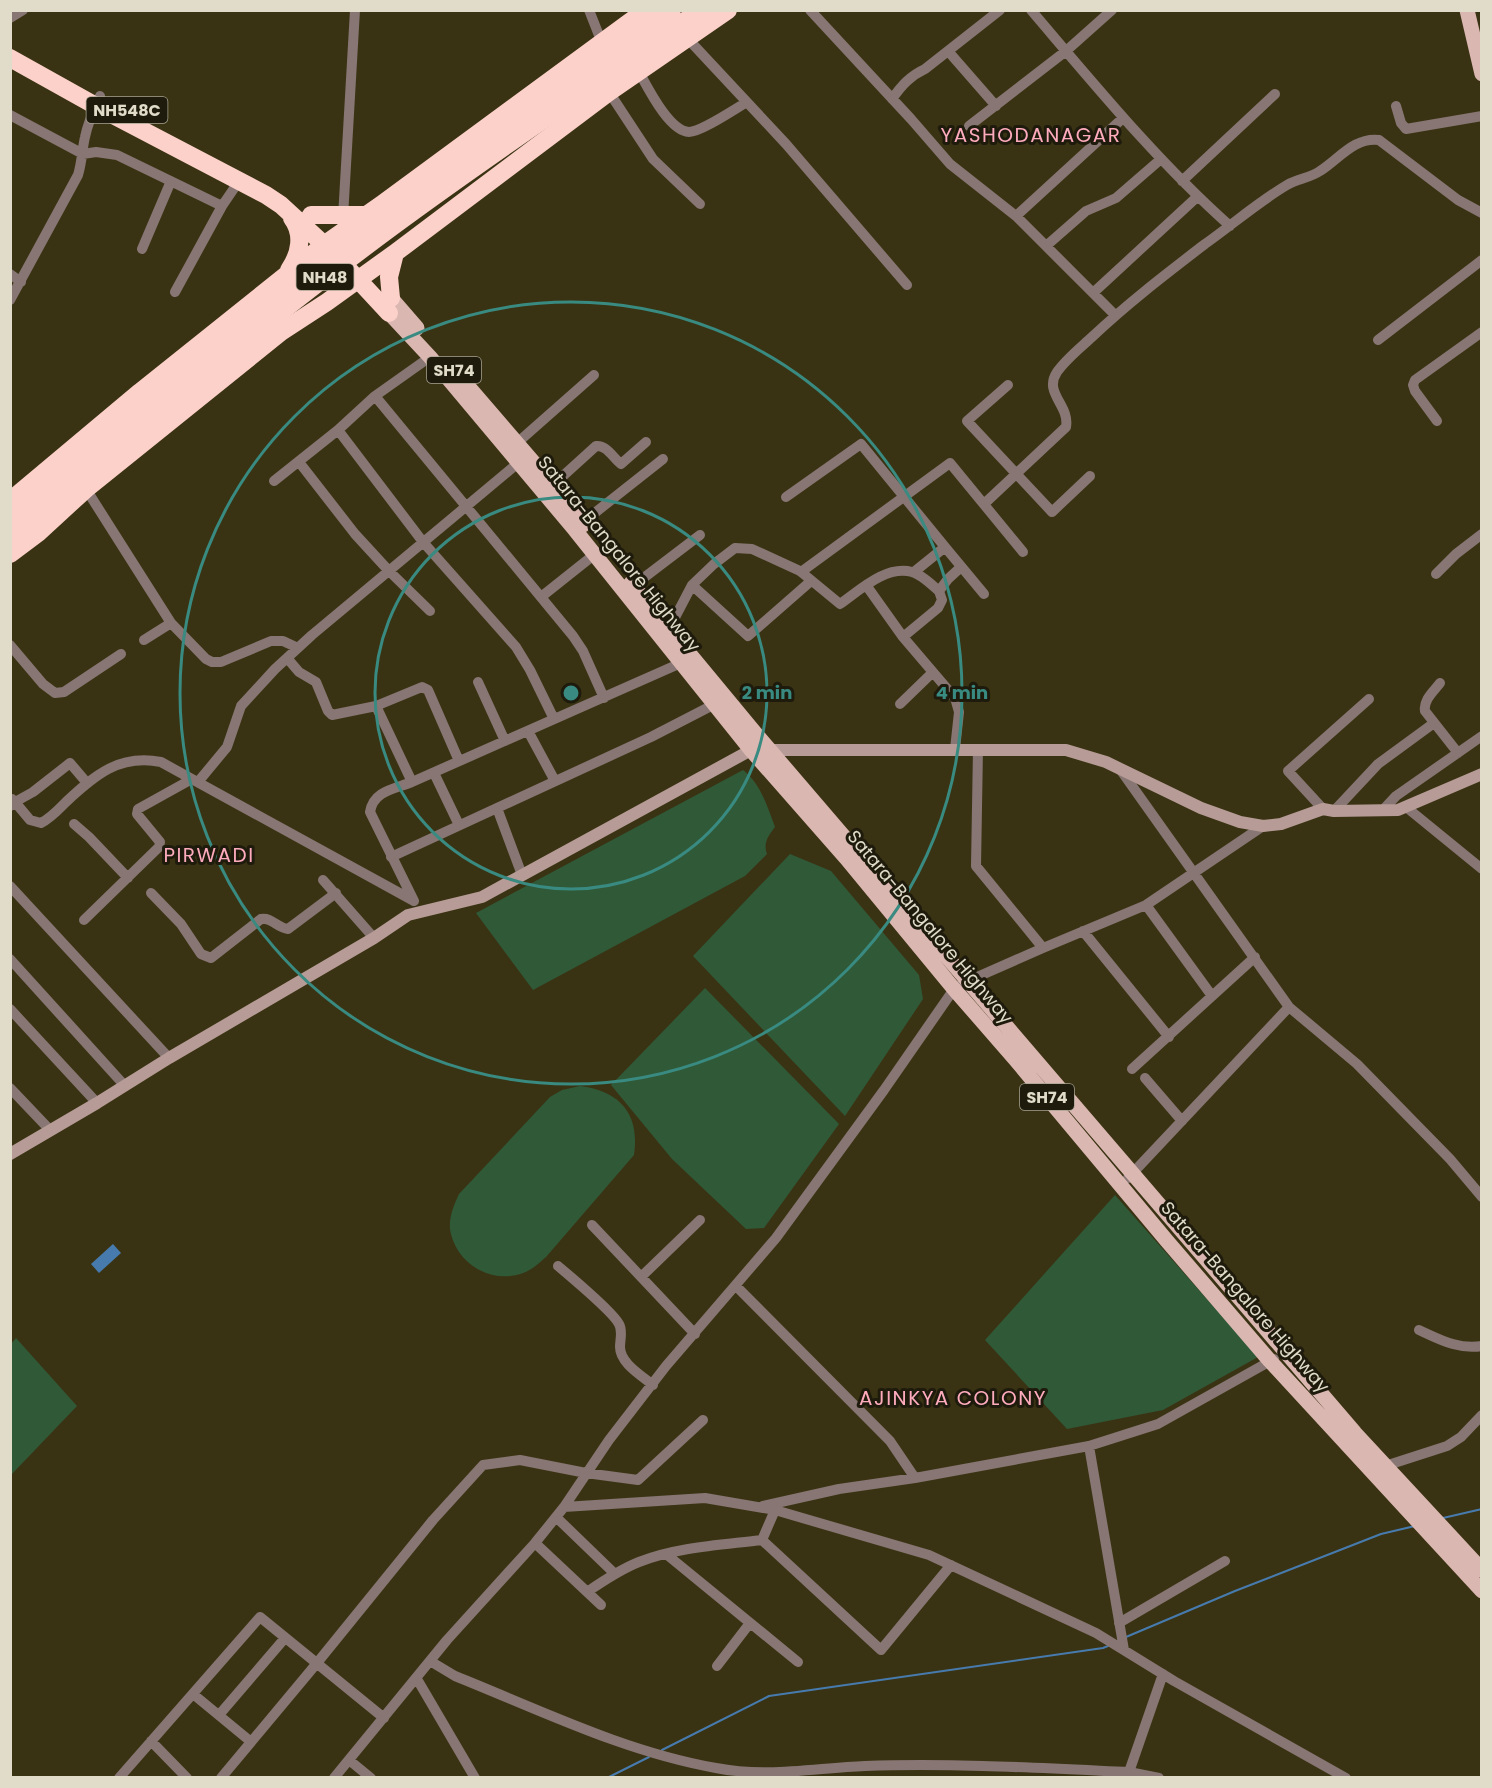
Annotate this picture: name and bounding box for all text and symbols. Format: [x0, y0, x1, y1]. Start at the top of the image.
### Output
road number: NH548C [86, 97, 168, 123]
district label: YASHODANAGAR [941, 121, 1121, 149]
road number: NH48 [296, 264, 354, 290]
road number: SH74 [427, 357, 481, 383]
street label: Satara-Bangalore Highway [532, 450, 706, 657]
text: 2 min [742, 680, 792, 705]
text: 4 min [936, 680, 988, 705]
centre of rings [561, 683, 581, 703]
street label: Satara-Bangalore Highway [842, 825, 1019, 1029]
district label: PIRWADI [163, 841, 255, 869]
road number: SH74 [1020, 1084, 1074, 1110]
street label: Satara-Bangalore Highway [1155, 1196, 1335, 1398]
district label: AJINKYA COLONY [859, 1384, 1047, 1412]

